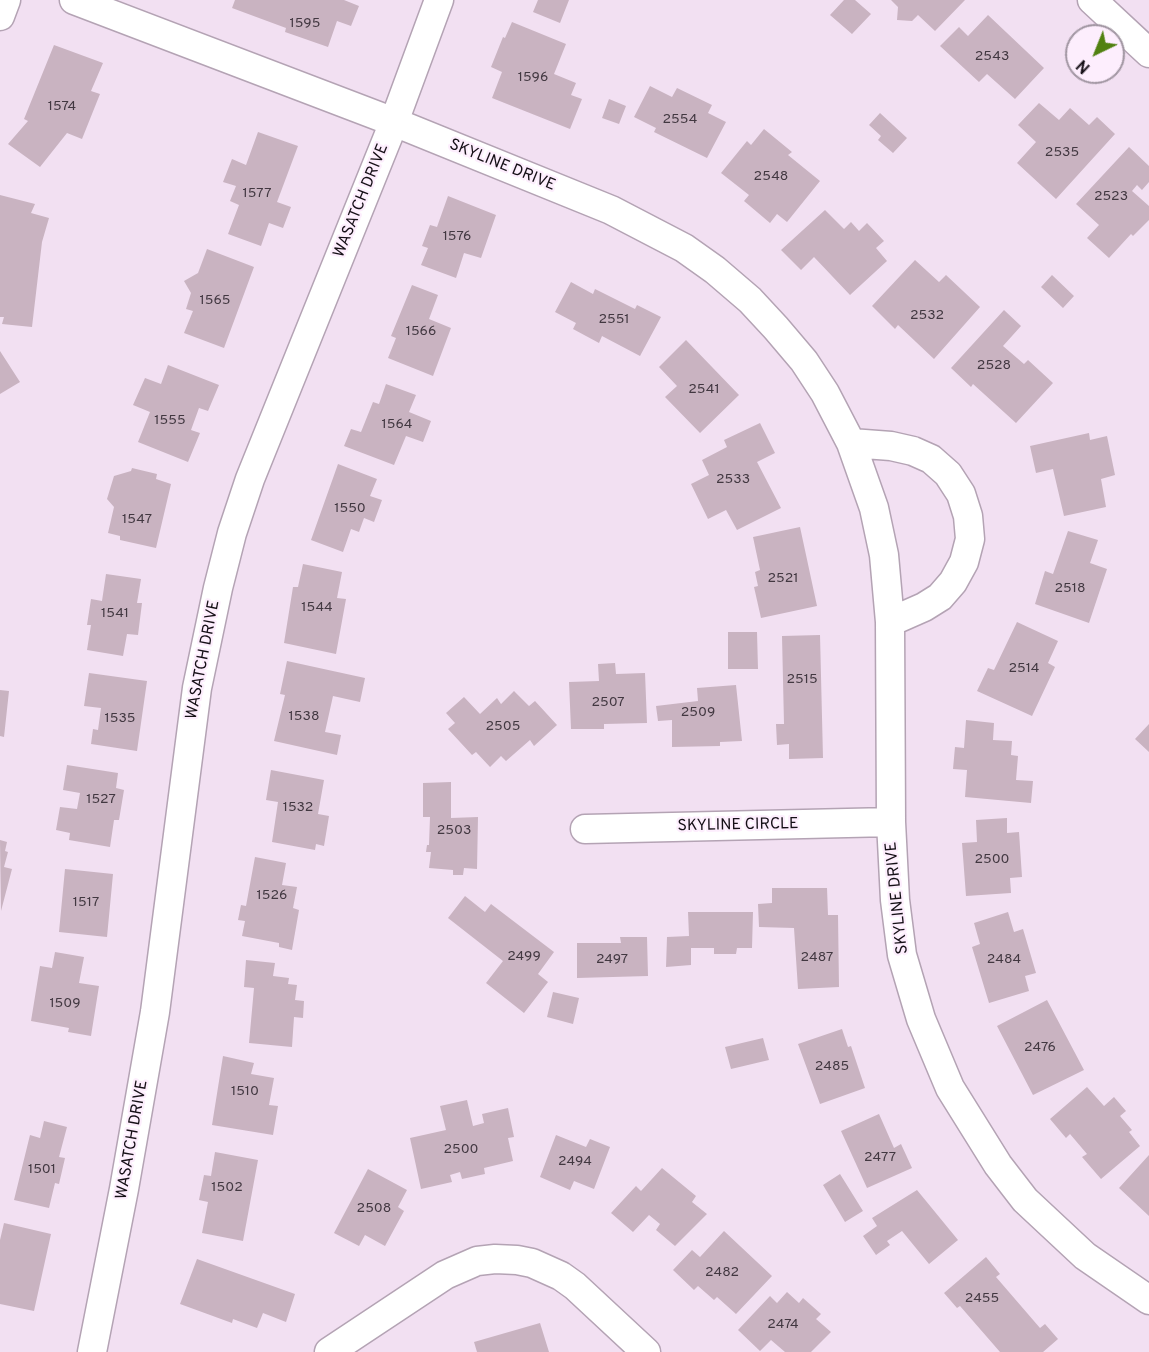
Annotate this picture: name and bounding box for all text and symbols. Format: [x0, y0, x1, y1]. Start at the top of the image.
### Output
house number: 1595 [290, 16, 320, 32]
north arrow [1065, 24, 1125, 84]
house number: 2543 [975, 49, 1009, 65]
text: N [1073, 54, 1095, 77]
house number: 1596 [518, 70, 548, 86]
house number: 1574 [48, 99, 76, 115]
house number: 2554 [663, 112, 697, 128]
street label: SKYLINE DRIVE [446, 136, 558, 196]
street label: WASATCH DRIVE [330, 141, 394, 261]
house number: 2535 [1045, 145, 1079, 161]
house number: 2548 [754, 169, 788, 185]
house number: 1577 [243, 186, 271, 202]
house number: 2523 [1094, 189, 1128, 205]
house number: 1576 [443, 229, 471, 245]
house number: 1565 [200, 293, 230, 309]
house number: 2532 [910, 308, 944, 324]
house number: 2551 [598, 312, 630, 328]
house number: 1566 [406, 324, 436, 340]
house number: 2528 [977, 358, 1011, 374]
house number: 2541 [688, 382, 720, 398]
house number: 1555 [154, 413, 186, 429]
house number: 1564 [382, 417, 412, 433]
house number: 2533 [716, 472, 750, 488]
house number: 1550 [334, 501, 366, 517]
house number: 1547 [122, 512, 152, 528]
house number: 2521 [768, 571, 798, 587]
house number: 2518 [1054, 581, 1086, 597]
street label: WASATCH DRIVE [183, 599, 225, 721]
house number: 1544 [301, 600, 333, 616]
house number: 1541 [101, 606, 129, 622]
house number: 2514 [1009, 661, 1039, 677]
house number: 2515 [786, 672, 818, 688]
house number: 2507 [591, 695, 625, 711]
house number: 2509 [681, 705, 715, 721]
house number: 1538 [289, 709, 319, 725]
house number: 1535 [104, 711, 136, 727]
house number: 2505 [486, 719, 520, 735]
house number: 1527 [86, 792, 116, 808]
house number: 1532 [283, 800, 313, 816]
street label: SKYLINE CIRCLE [677, 815, 799, 837]
house number: 2503 [437, 823, 471, 839]
street label: SKYLINE DRIVE [883, 841, 913, 955]
house number: 2500 [974, 852, 1010, 868]
house number: 1526 [257, 888, 287, 904]
house number: 1517 [73, 895, 99, 911]
house number: 2499 [507, 949, 541, 965]
house number: 2487 [801, 950, 833, 966]
house number: 2497 [596, 952, 628, 968]
house number: 2484 [987, 952, 1021, 968]
house number: 1509 [49, 996, 81, 1012]
house number: 2476 [1024, 1040, 1056, 1056]
house number: 2485 [815, 1059, 849, 1075]
street label: WASATCH DRIVE [113, 1079, 153, 1201]
house number: 1510 [231, 1084, 259, 1100]
house number: 2500 [443, 1142, 479, 1158]
house number: 2477 [864, 1150, 896, 1166]
house number: 2494 [558, 1154, 592, 1170]
house number: 1501 [28, 1162, 56, 1178]
house number: 1502 [211, 1180, 243, 1196]
house number: 2508 [357, 1201, 391, 1217]
house number: 2482 [705, 1265, 739, 1281]
house number: 2455 [965, 1291, 999, 1307]
house number: 2474 [767, 1317, 799, 1333]

